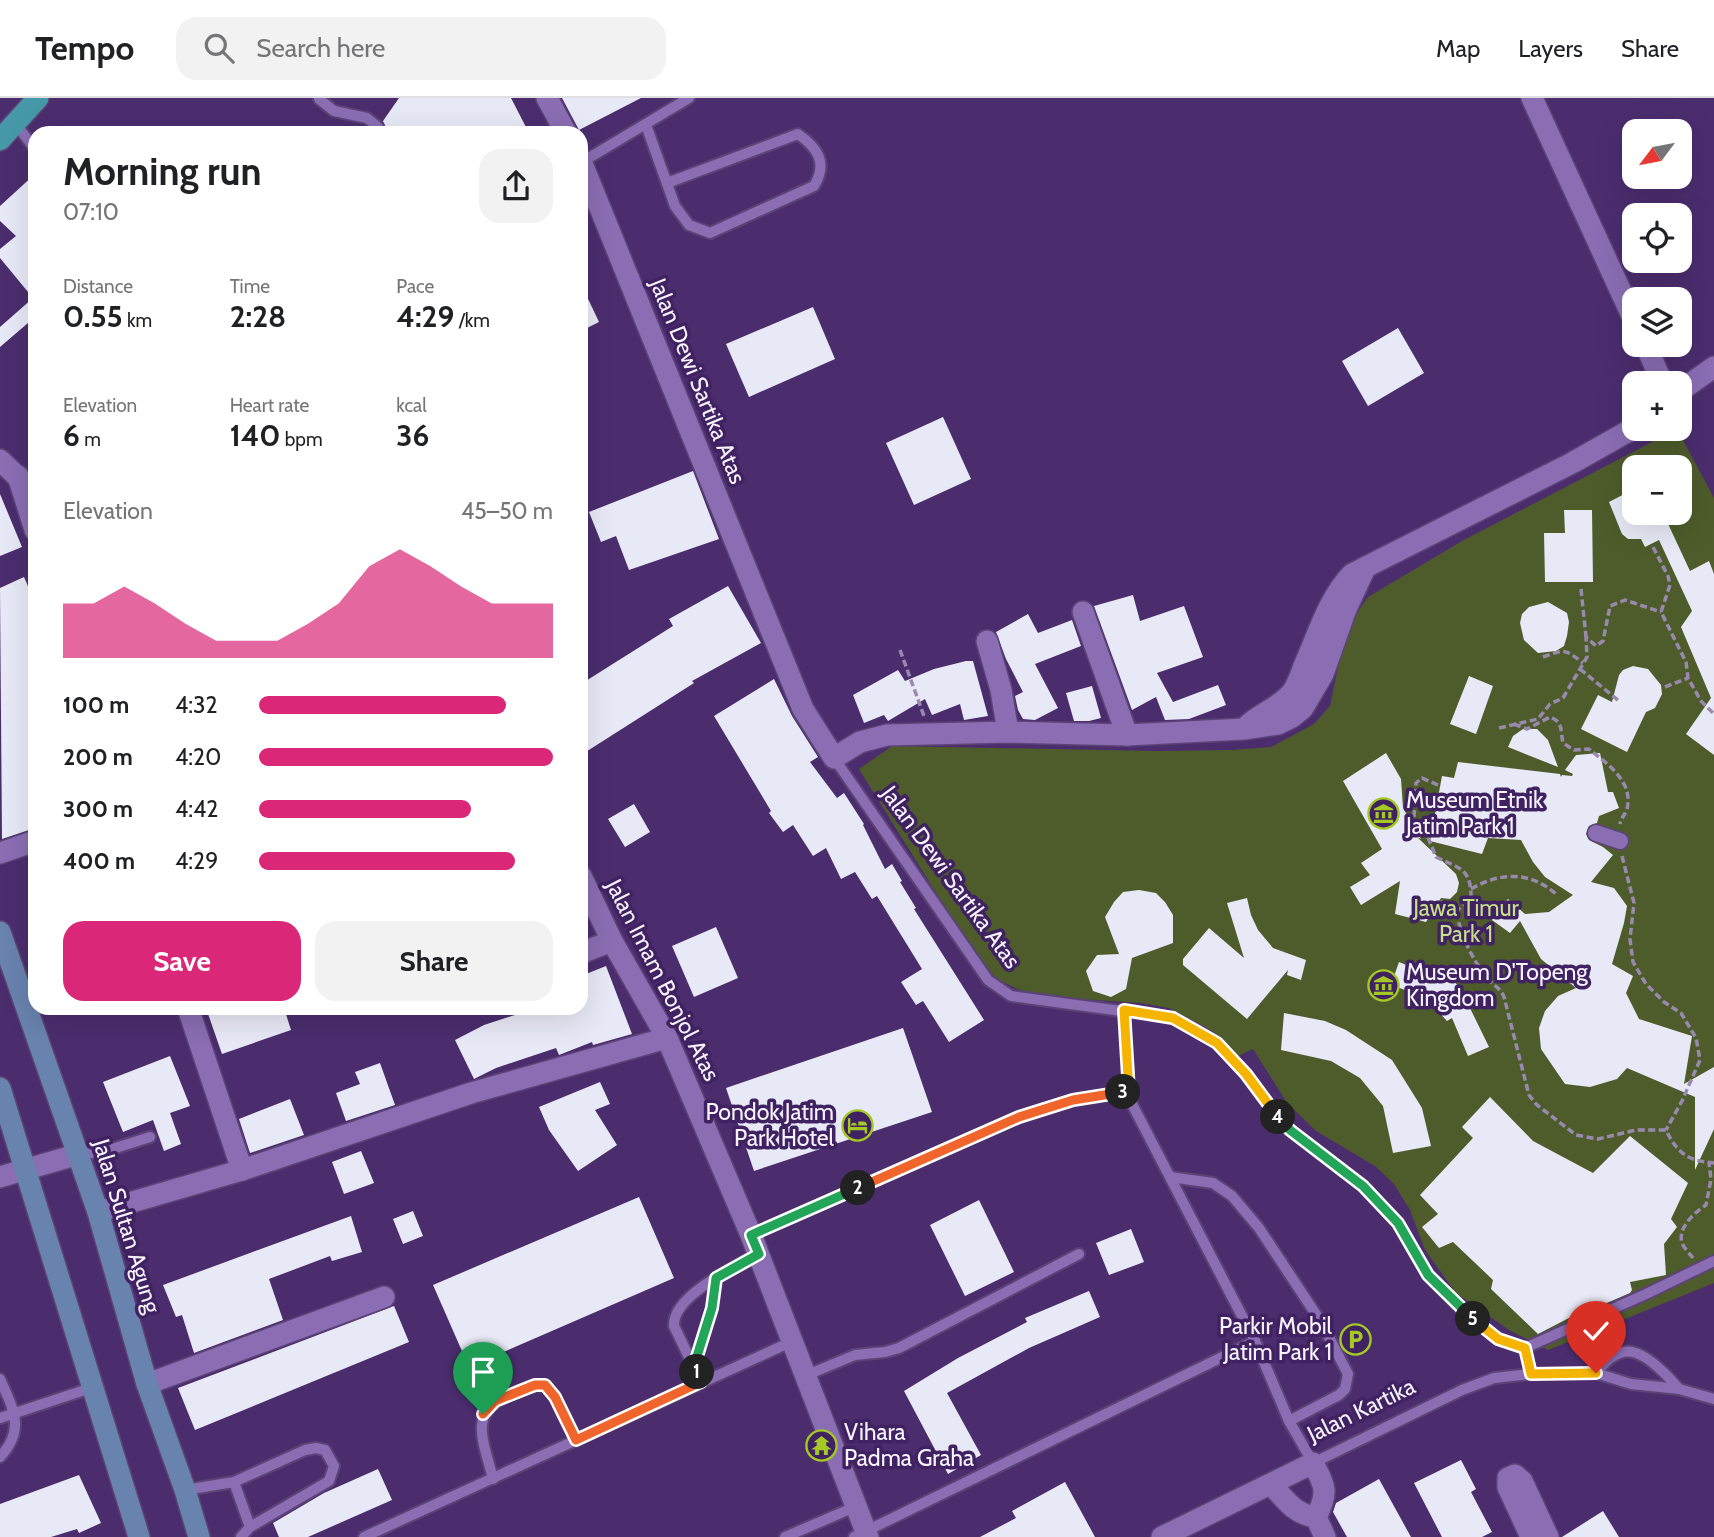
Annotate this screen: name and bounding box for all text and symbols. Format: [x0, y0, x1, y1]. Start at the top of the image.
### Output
search box [176, 17, 666, 80]
text: Tempo [35, 28, 134, 68]
icon: search [200, 29, 238, 67]
text: Search here [256, 32, 385, 64]
text: Map [1436, 34, 1480, 63]
text: Layers [1518, 34, 1583, 63]
text: Share [1621, 34, 1679, 63]
north arrow [1622, 119, 1692, 189]
map controls [1622, 119, 1692, 525]
text: Morning run [63, 148, 262, 195]
button: share [479, 149, 553, 223]
text: 07:10 [63, 198, 119, 226]
button: locate [1622, 203, 1692, 273]
street label: Jalan Dewi Sartika Atas [644, 273, 752, 488]
text: Distance [63, 275, 133, 298]
text: Time [230, 275, 270, 298]
text: Pace [396, 275, 434, 298]
button: layers [1622, 287, 1692, 357]
text: 0.55 [63, 298, 123, 335]
text: 2:28 [230, 298, 286, 335]
text: 4:29 [396, 298, 454, 335]
text: km [123, 309, 152, 332]
text: /km [454, 309, 490, 332]
button: + [1622, 371, 1692, 441]
text: Elevation [63, 394, 137, 417]
text: Heart rate [230, 394, 309, 417]
text: kcal [396, 394, 427, 417]
text: 6 [63, 417, 80, 454]
text: 140 [230, 417, 281, 454]
text: 36 [396, 417, 429, 454]
text: m [80, 428, 101, 451]
text: bpm [281, 428, 323, 451]
button: − [1622, 455, 1692, 525]
text: Elevation [63, 497, 153, 525]
text: 45–50 m [461, 497, 553, 525]
text: 100 m [63, 691, 129, 719]
text: 4:32 [175, 691, 218, 719]
text: 200 m [63, 743, 133, 771]
text: 4:20 [175, 743, 221, 771]
street label: Jalan Dewi Sartika Atas [875, 779, 1027, 974]
place label: Museum Etnik Jatim Park 1 [1405, 786, 1544, 840]
text: 300 m [63, 795, 133, 823]
text: 4:42 [175, 795, 218, 823]
museum icon: Museum Etnik Jatim Park 1 [1366, 796, 1400, 830]
text: 400 m [63, 847, 135, 875]
text: 4:29 [175, 847, 218, 875]
street label: Jalan Imam Bonjol Atas [600, 874, 726, 1086]
park label: Jawa Timur Park 1 [1412, 894, 1520, 948]
button: Save [63, 921, 301, 1001]
button: Share [315, 921, 553, 1001]
place label: Museum D'Topeng Kingdom [1406, 958, 1588, 1012]
museum icon: Museum D'Topeng Kingdom [1366, 968, 1400, 1002]
pin: 3 [1106, 1074, 1140, 1110]
text: 3 [1117, 1080, 1128, 1103]
place label: Pondok Jatim Park Hotel [706, 1098, 835, 1152]
pin: 4 [1260, 1100, 1296, 1134]
text: 4 [1272, 1105, 1283, 1128]
hotel icon: Pondok Jatim Park Hotel [840, 1108, 874, 1142]
street label: Jalan Sultan Agung [87, 1135, 167, 1317]
pin: 2 [840, 1170, 876, 1206]
text: 2 [852, 1176, 863, 1199]
pin [1566, 1301, 1626, 1373]
pin: 5 [1456, 1302, 1490, 1336]
text: 5 [1467, 1307, 1478, 1330]
place label: Parkir Mobil Jatim Park 1 [1219, 1312, 1333, 1366]
icon: check [1577, 1312, 1615, 1350]
parking icon: Parkir Mobil Jatim Park 1 [1338, 1322, 1372, 1356]
pin [453, 1342, 513, 1414]
icon: arrive [464, 1353, 502, 1391]
pin: 1 [680, 1354, 714, 1390]
text: 1 [693, 1360, 700, 1383]
street label: Jalan Kartika [1302, 1372, 1419, 1449]
place label: Vihara Padma Graha [844, 1418, 974, 1472]
temple icon: Vihara Padma Graha [804, 1428, 838, 1462]

